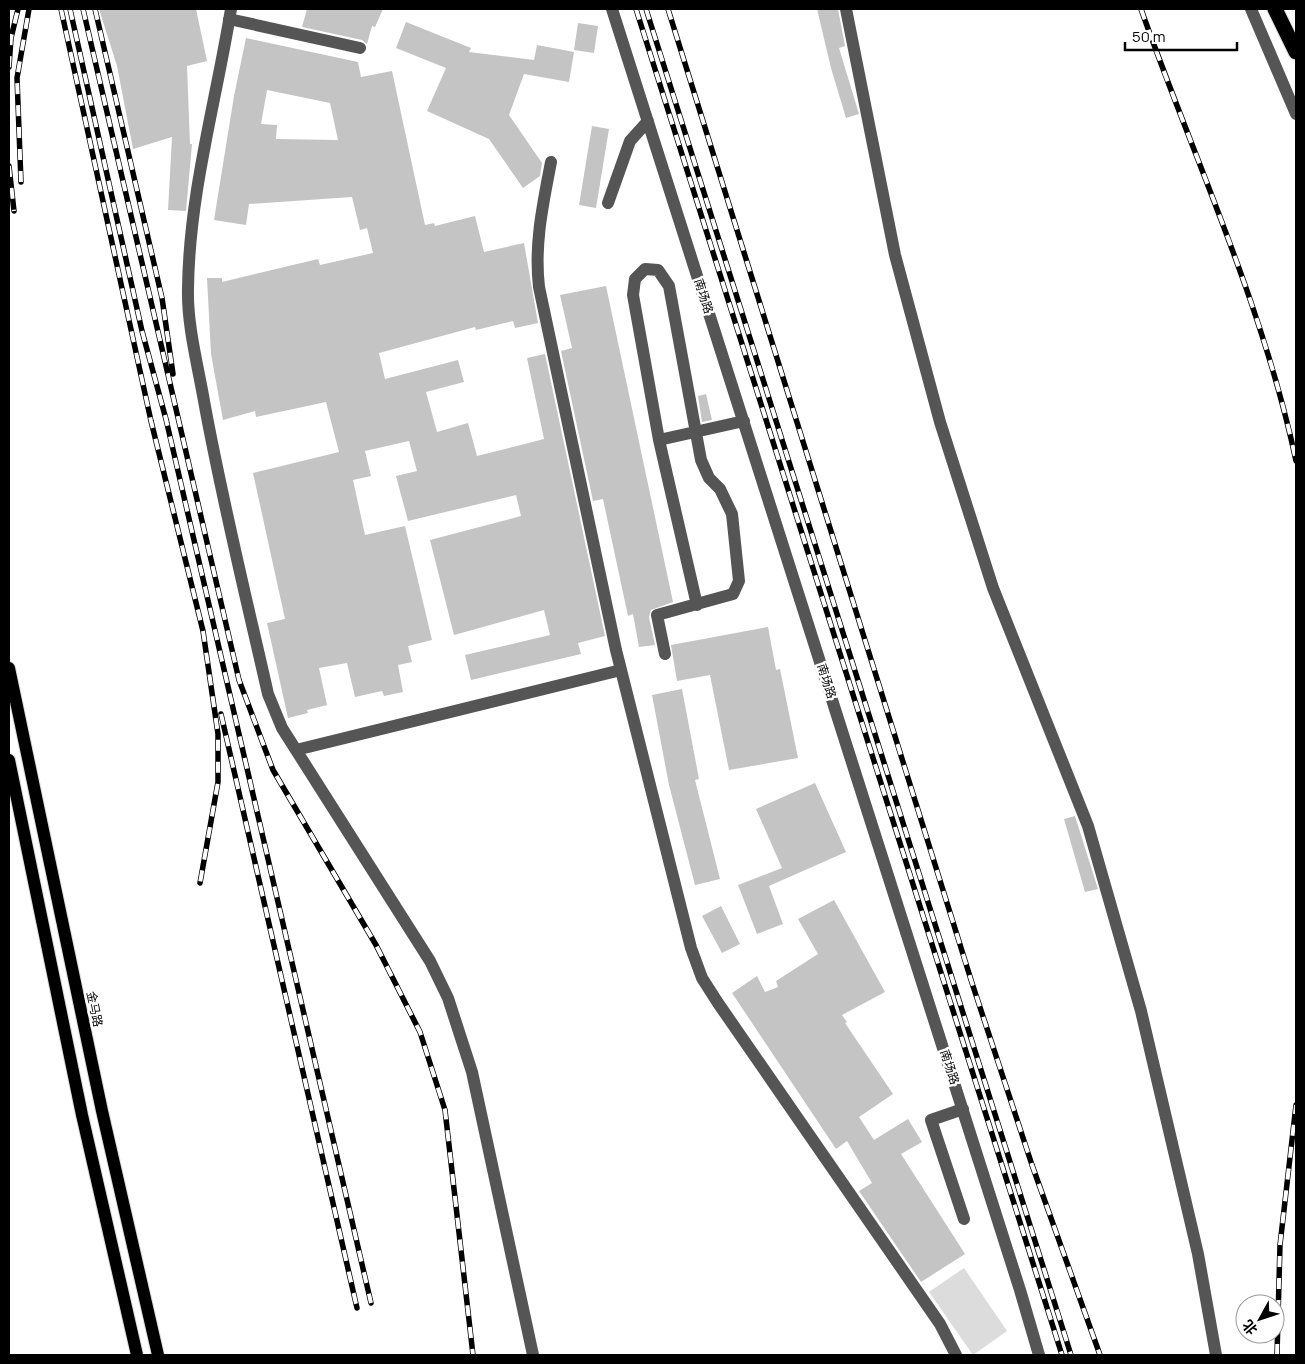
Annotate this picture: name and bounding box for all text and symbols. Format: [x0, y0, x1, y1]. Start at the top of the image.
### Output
scale bar [1125, 20, 1238, 52]
text: 50 m [1132, 26, 1166, 47]
street label: 南场路 [690, 276, 718, 316]
street label: 南场路 [813, 661, 841, 701]
street label: 金马路 [83, 990, 107, 1028]
street label: 南场路 [936, 1047, 964, 1087]
north arrow [1235, 1294, 1285, 1344]
text: 北 [1238, 1316, 1261, 1339]

